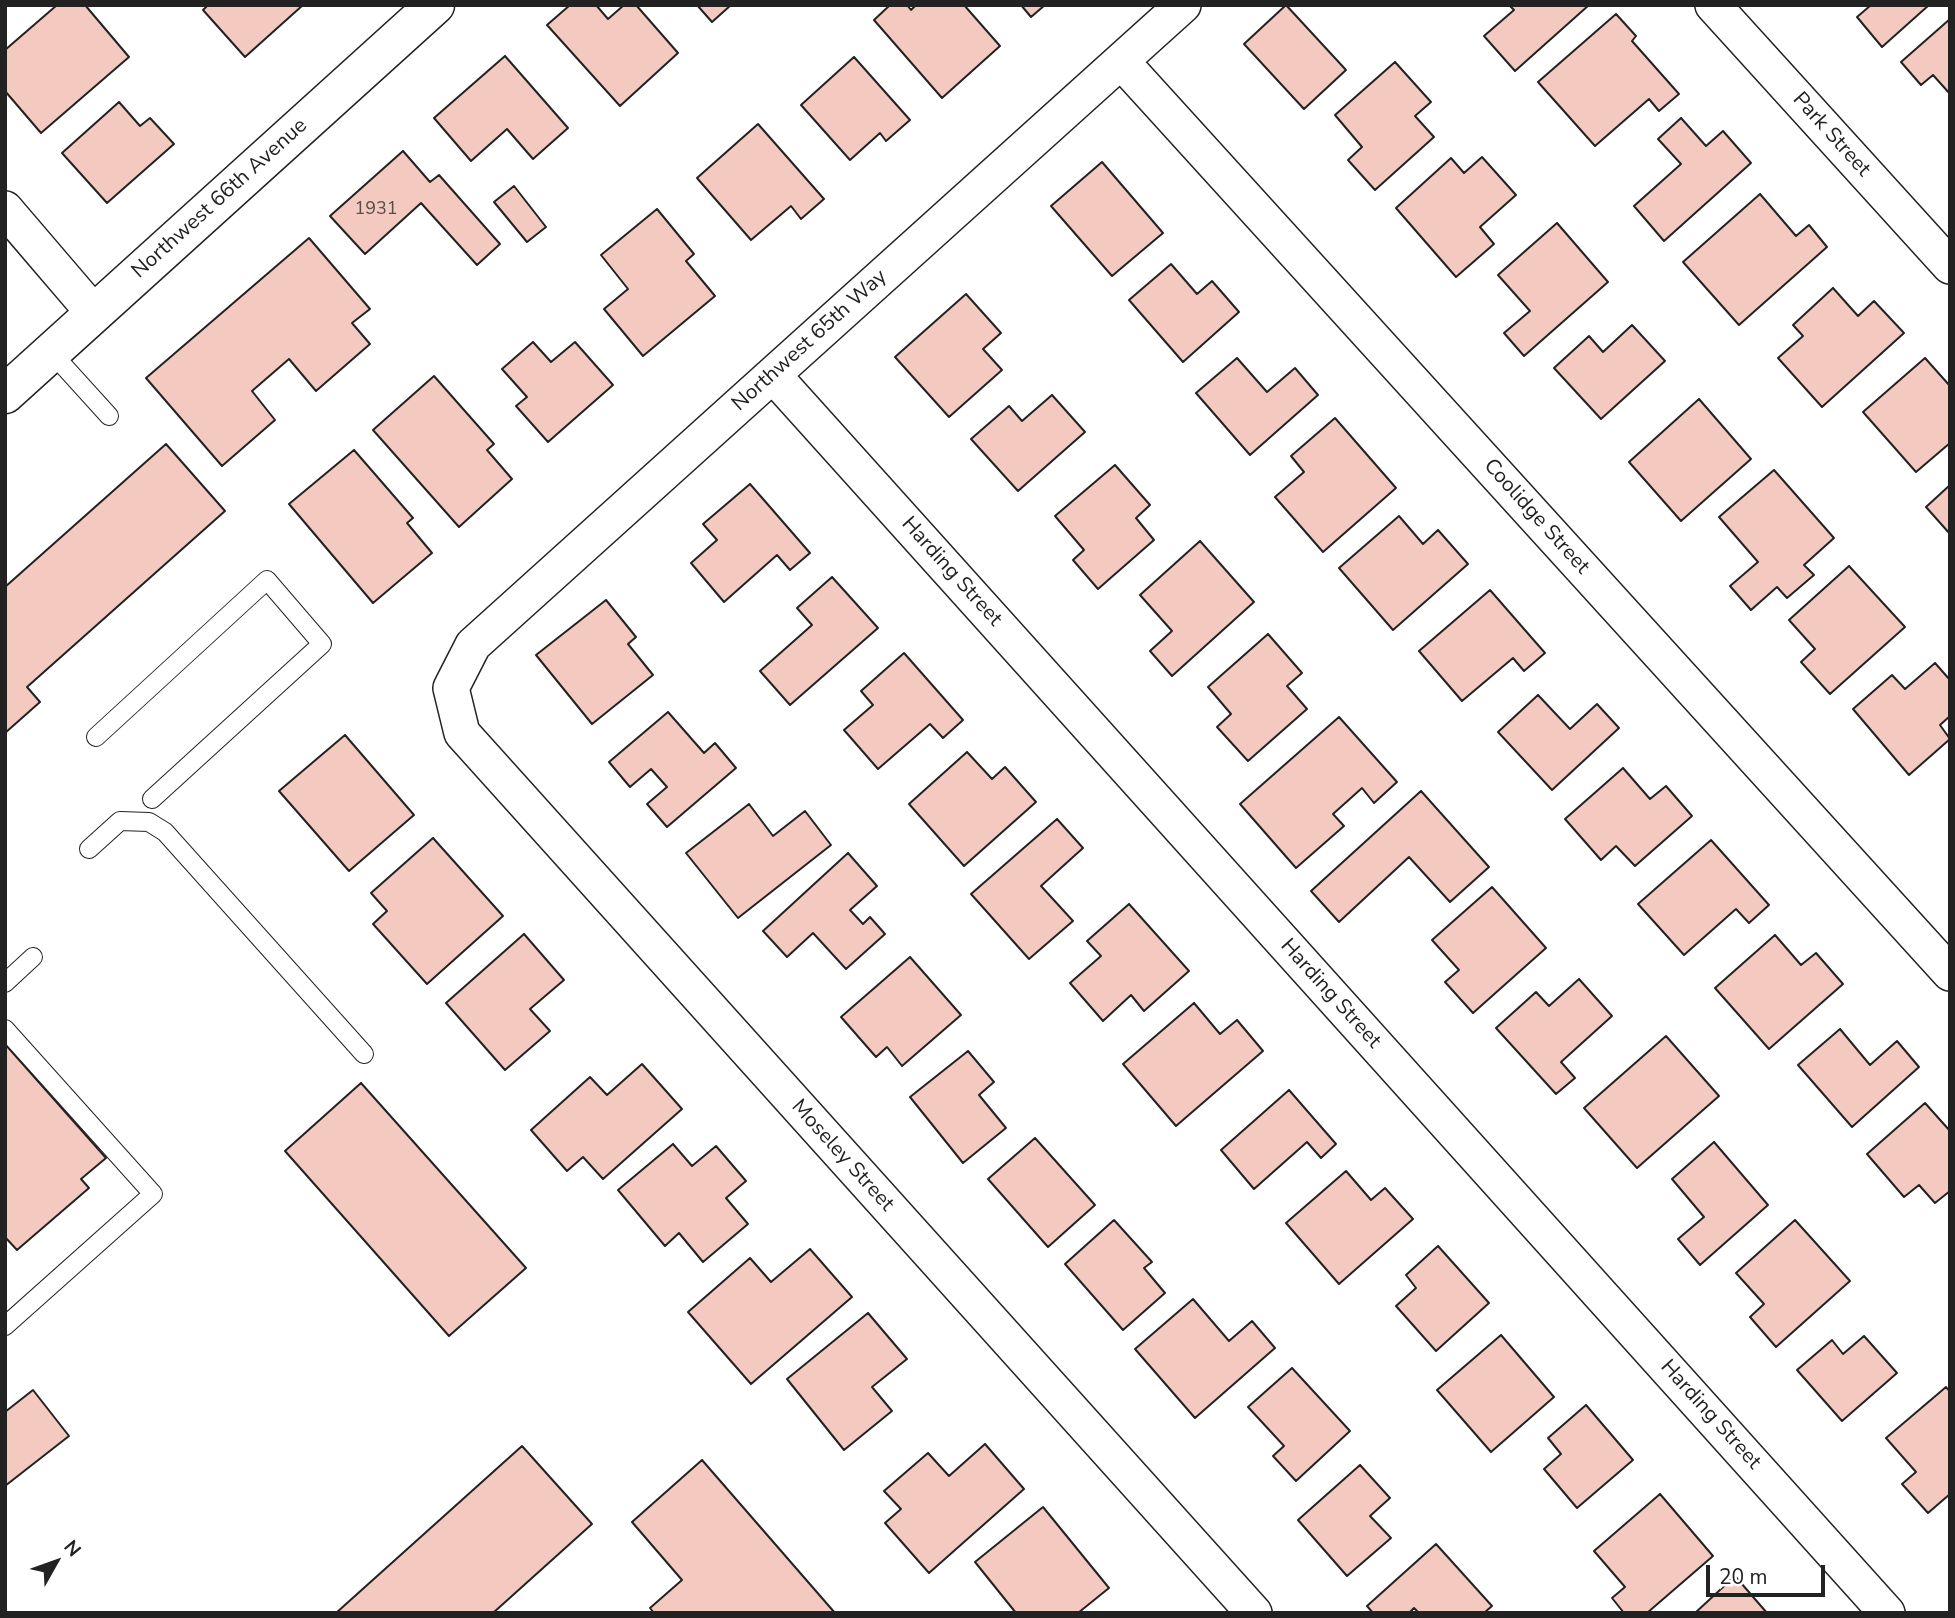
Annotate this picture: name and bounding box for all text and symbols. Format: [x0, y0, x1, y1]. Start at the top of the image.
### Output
street label: Park Street [1787, 88, 1875, 182]
street label: Northwest 66th Avenue [127, 114, 313, 284]
house number: 1931 [354, 199, 398, 221]
street label: Northwest 65th Way [727, 265, 893, 417]
street label: Coolidge Street [1478, 454, 1594, 580]
street label: Harding Street [895, 512, 1007, 632]
street label: Harding Street [1274, 934, 1386, 1054]
street label: Moseley Street [785, 1095, 899, 1217]
street label: Harding Street [1654, 1355, 1766, 1475]
north arrow [21, 1527, 91, 1597]
text: N [58, 1535, 87, 1562]
scale bar [1710, 1552, 1829, 1596]
text: 20 m [1719, 1563, 1768, 1591]

